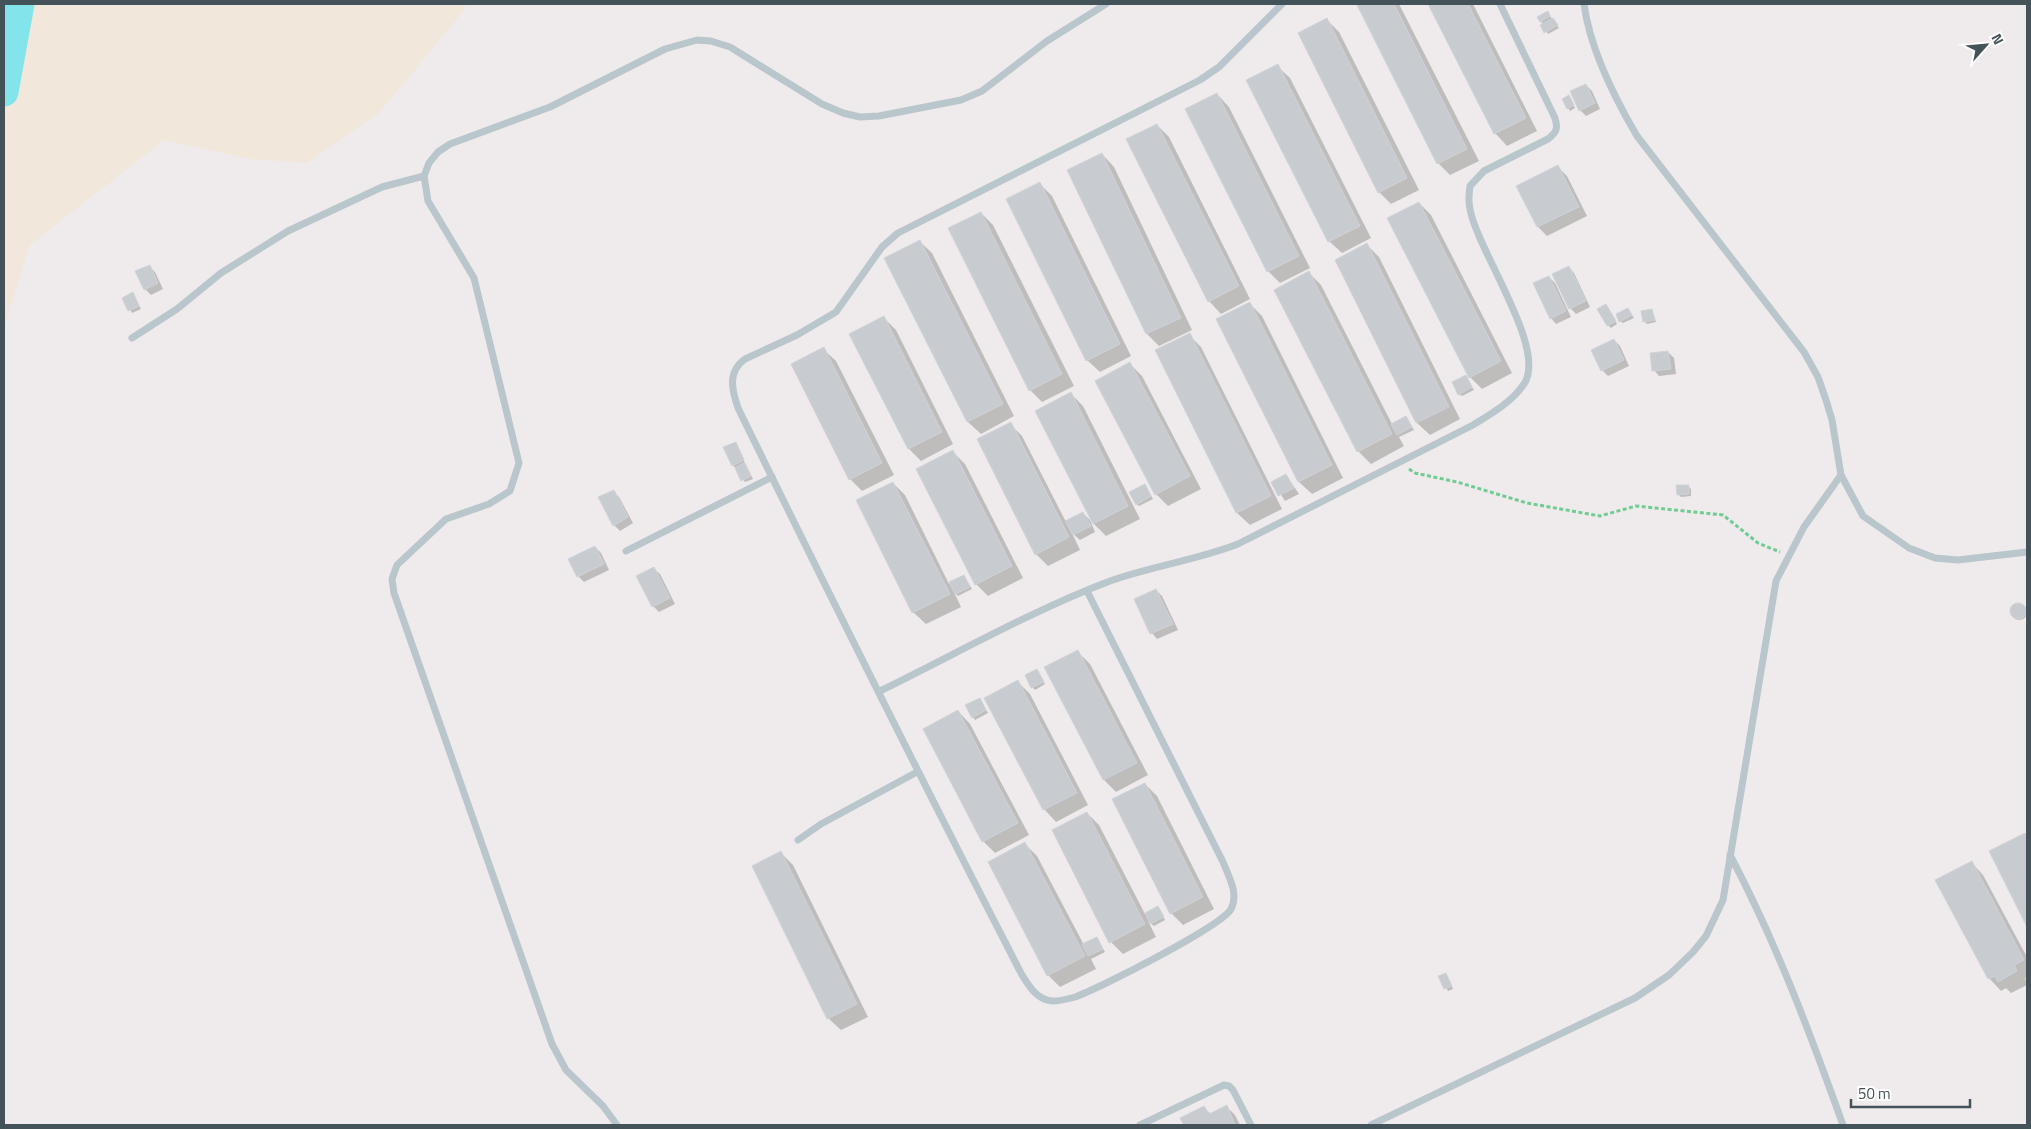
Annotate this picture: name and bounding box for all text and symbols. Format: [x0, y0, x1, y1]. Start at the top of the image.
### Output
north arrow [1961, 20, 2011, 70]
text: N [1986, 30, 2010, 48]
scale bar [1851, 1076, 1970, 1108]
text: 50 m [1858, 1082, 1891, 1105]

